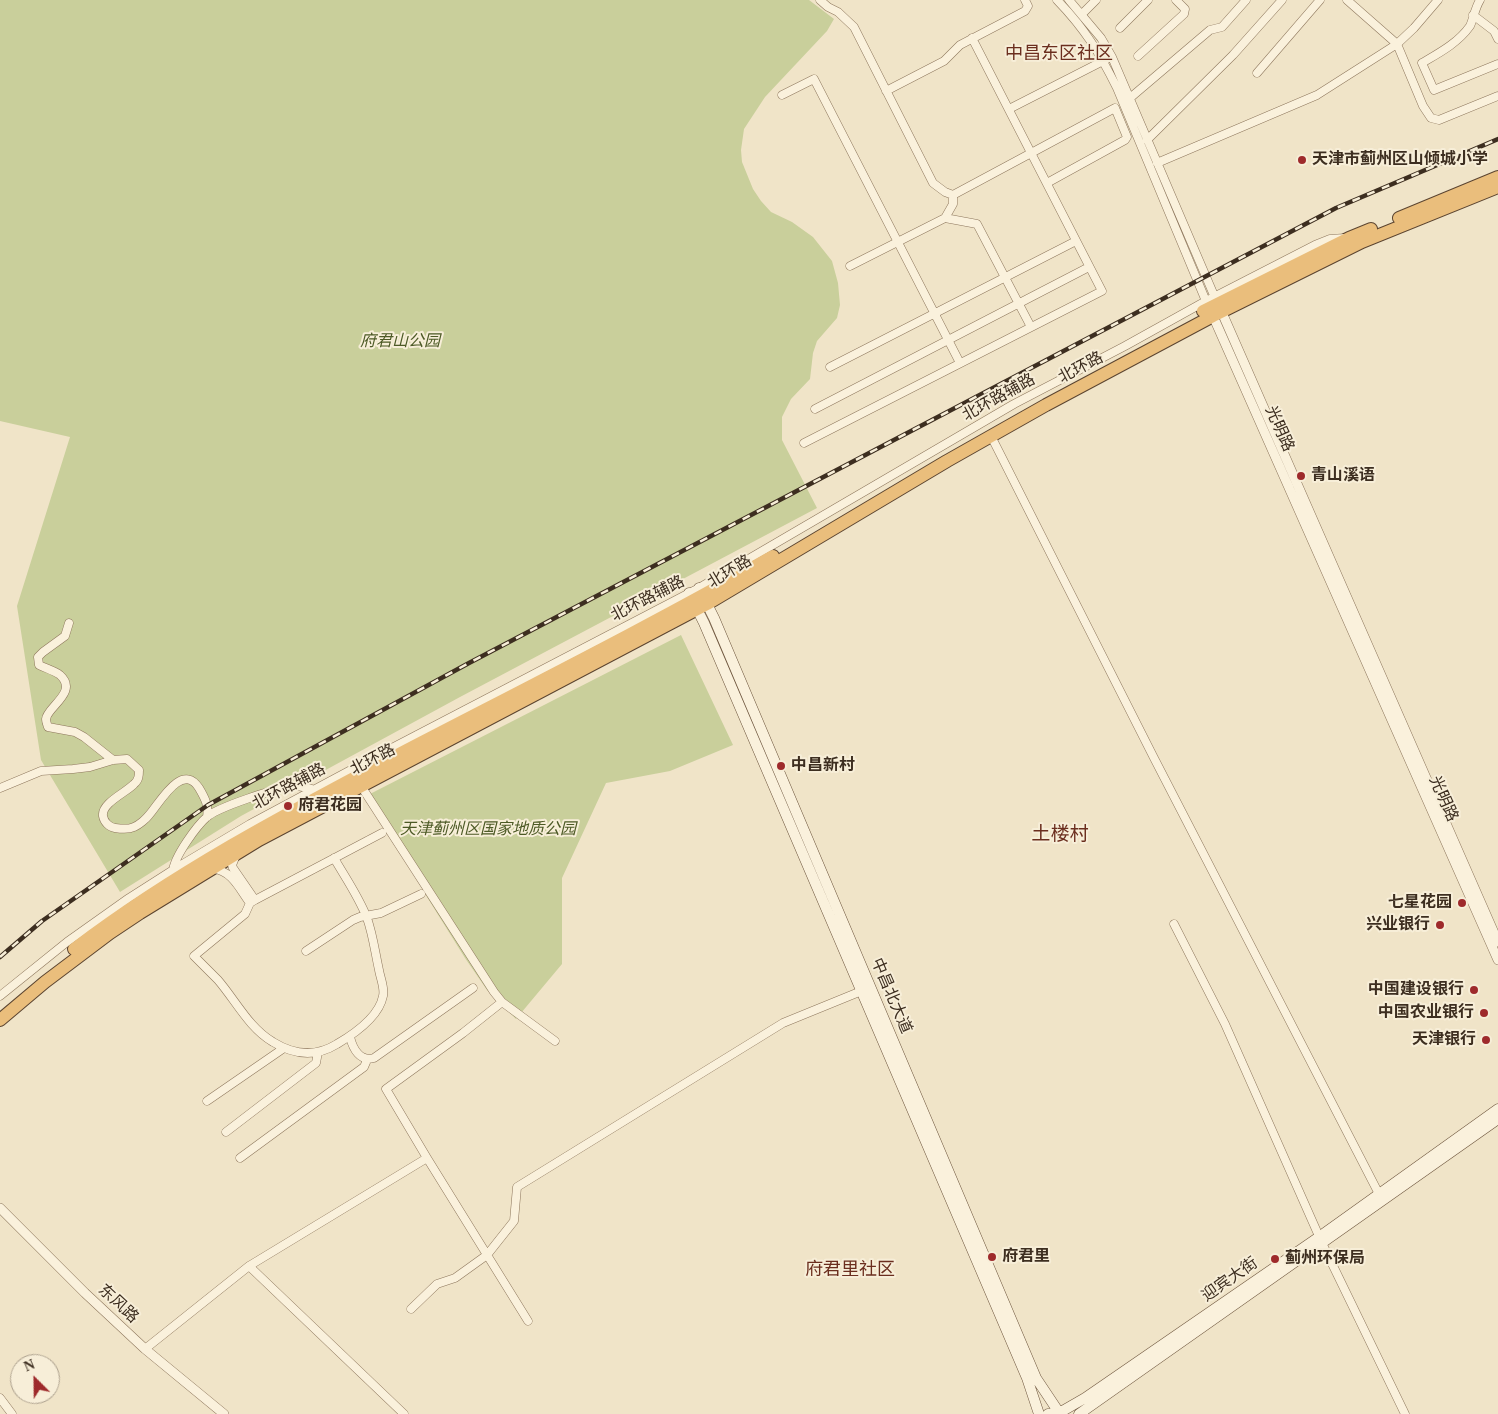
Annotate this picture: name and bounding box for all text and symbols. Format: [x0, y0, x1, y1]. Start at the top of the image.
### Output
district label: 中昌东区社区 [1005, 43, 1113, 65]
place label: 天津市蓟州区山倾城小学 [1312, 150, 1488, 170]
marker: 天津市蓟州区山倾城小学 [1296, 154, 1308, 166]
park label: 府君山公园 [360, 332, 440, 352]
street label: 北环路 [1055, 348, 1107, 388]
street label: 北环路辅路 [959, 370, 1039, 426]
street label: 光明路 [1260, 403, 1298, 455]
place label: 青山溪语 [1311, 466, 1375, 486]
marker: 青山溪语 [1295, 470, 1307, 482]
street label: 北环路 [704, 551, 756, 593]
street label: 北环路辅路 [608, 572, 688, 626]
street label: 北环路 [347, 741, 399, 779]
place label: 中昌新村 [791, 756, 855, 776]
street label: 北环路辅路 [249, 760, 329, 814]
marker: 中昌新村 [775, 760, 787, 772]
street label: 光明路 [1424, 773, 1462, 825]
place label: 府君花园 [298, 796, 362, 816]
marker: 府君花园 [282, 800, 294, 812]
park label: 天津蓟州区国家地质公园 [400, 820, 576, 840]
district label: 土楼村 [1032, 824, 1088, 846]
place label: 七星花园 [1388, 893, 1452, 913]
marker: 七星花园 [1456, 897, 1468, 909]
place label: 兴业银行 [1366, 915, 1430, 935]
marker: 兴业银行 [1434, 919, 1446, 931]
street label: 中昌北大道 [867, 955, 915, 1037]
place label: 中国建设银行 [1368, 980, 1464, 1000]
marker: 中国建设银行 [1468, 984, 1480, 996]
place label: 中国农业银行 [1378, 1003, 1474, 1023]
marker: 中国农业银行 [1478, 1007, 1490, 1019]
place label: 天津银行 [1412, 1030, 1476, 1050]
marker: 天津银行 [1480, 1034, 1492, 1046]
place label: 府君里 [1002, 1247, 1050, 1267]
place label: 蓟州环保局 [1285, 1249, 1365, 1269]
marker: 府君里 [986, 1251, 998, 1263]
marker: 蓟州环保局 [1269, 1253, 1281, 1265]
street label: 迎宾大街 [1198, 1254, 1262, 1306]
district label: 府君里社区 [805, 1259, 895, 1281]
street label: 东风路 [94, 1281, 142, 1327]
north arrow [10, 1354, 60, 1404]
text: N [22, 1357, 37, 1375]

